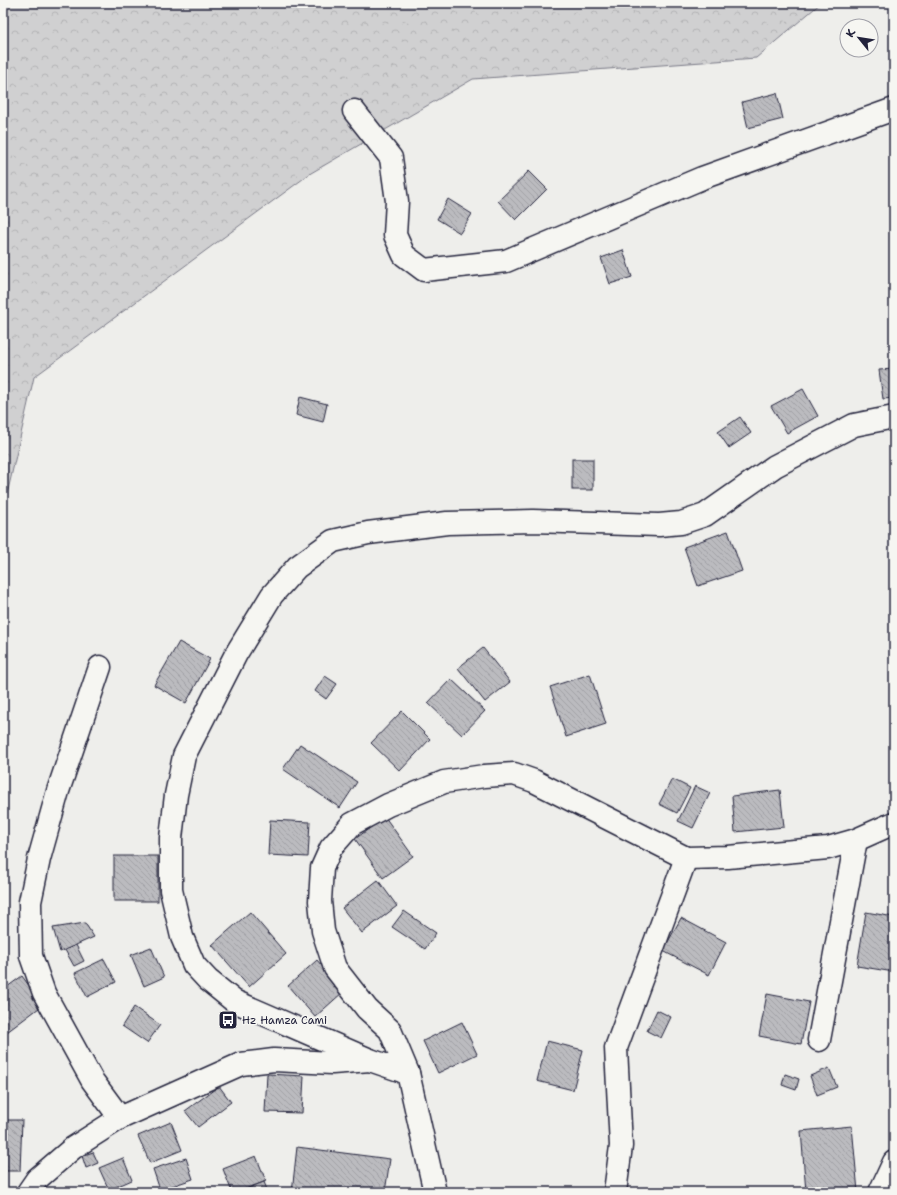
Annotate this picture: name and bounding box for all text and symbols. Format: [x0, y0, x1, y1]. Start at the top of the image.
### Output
north arrow [839, 18, 879, 58]
text: K [842, 26, 859, 40]
bus stop icon: Hz Hamza Cami [217, 1009, 239, 1031]
place label: Hz Hamza Cami [242, 1013, 327, 1028]

